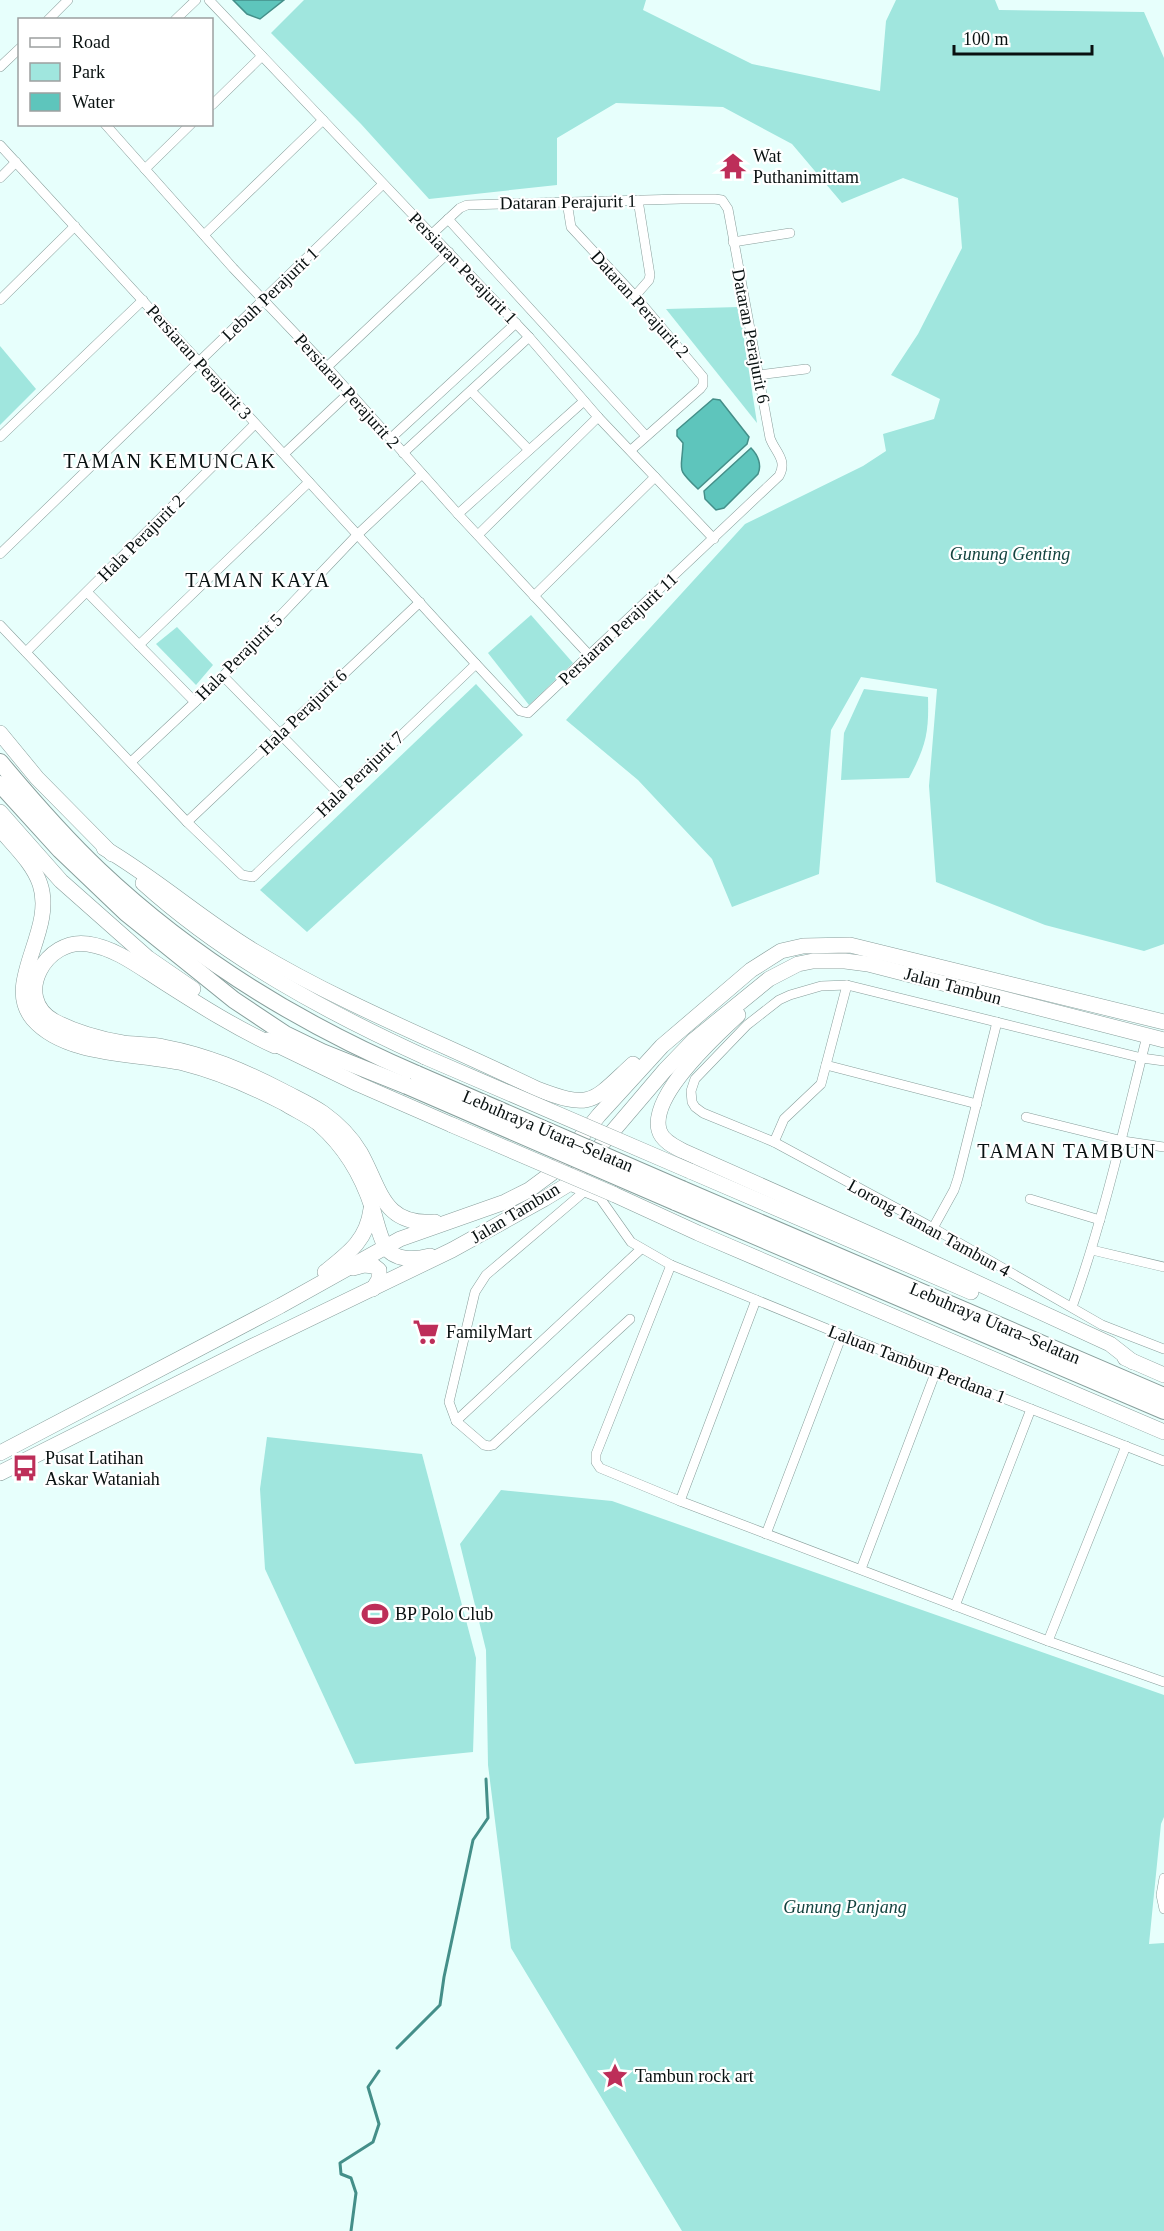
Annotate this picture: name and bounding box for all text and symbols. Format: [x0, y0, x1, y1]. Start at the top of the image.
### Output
legend [18, 18, 213, 126]
scale bar [954, 18, 1092, 56]
text: 100 m [963, 29, 1009, 49]
text: Road [72, 32, 110, 52]
text: Park [72, 62, 105, 82]
text: Water [72, 92, 115, 112]
place label: Wat Puthanimittam [753, 146, 859, 187]
temple icon: Wat Puthanimittam [718, 151, 748, 181]
street label: Dataran Perajurit 1 [499, 191, 637, 213]
street label: Persiaran Perajurit 1 [405, 208, 521, 328]
street label: Lebuh Perajurit 1 [218, 243, 322, 345]
street label: Dataran Perajurit 2 [587, 246, 693, 362]
street label: Dataran Perajurit 6 [728, 267, 774, 405]
street label: Persiaran Perajurit 3 [142, 301, 256, 423]
street label: Persiaran Perajurit 2 [290, 330, 404, 452]
district label: TAMAN KEMUNCAK [63, 450, 277, 472]
street label: Hala Perajurit 2 [94, 491, 188, 585]
park label: Gunung Genting [950, 544, 1070, 564]
district label: TAMAN KAYA [185, 569, 331, 591]
street label: Persiaran Perajurit 11 [554, 569, 682, 689]
street label: Hala Perajurit 5 [192, 610, 286, 704]
street label: Hala Perajurit 6 [255, 665, 351, 759]
street label: Hala Perajurit 7 [312, 727, 408, 821]
street label: Jalan Tambun [902, 963, 1004, 1009]
street label: Lebuhraya Utara–Selatan [460, 1086, 636, 1176]
district label: TAMAN TAMBUN [977, 1140, 1157, 1162]
street label: Lorong Taman Tambun 4 [844, 1175, 1014, 1281]
street label: Jalan Tambun [467, 1179, 563, 1247]
street label: Lebuhraya Utara–Selatan [907, 1278, 1083, 1368]
supermarket icon: FamilyMart [411, 1317, 441, 1347]
street label: Laluan Tambun Perdana 1 [825, 1321, 1009, 1407]
place label: FamilyMart [446, 1322, 532, 1342]
place label: Pusat Latihan Askar Wataniah [45, 1448, 160, 1489]
bus stop icon: Pusat Latihan Askar Wataniah [10, 1453, 40, 1483]
sports icon: BP Polo Club [360, 1599, 390, 1629]
place label: BP Polo Club [395, 1604, 493, 1624]
park label: Gunung Panjang [783, 1897, 907, 1917]
place icon: Tambun rock art [600, 2061, 630, 2091]
place label: Tambun rock art [635, 2066, 754, 2086]

